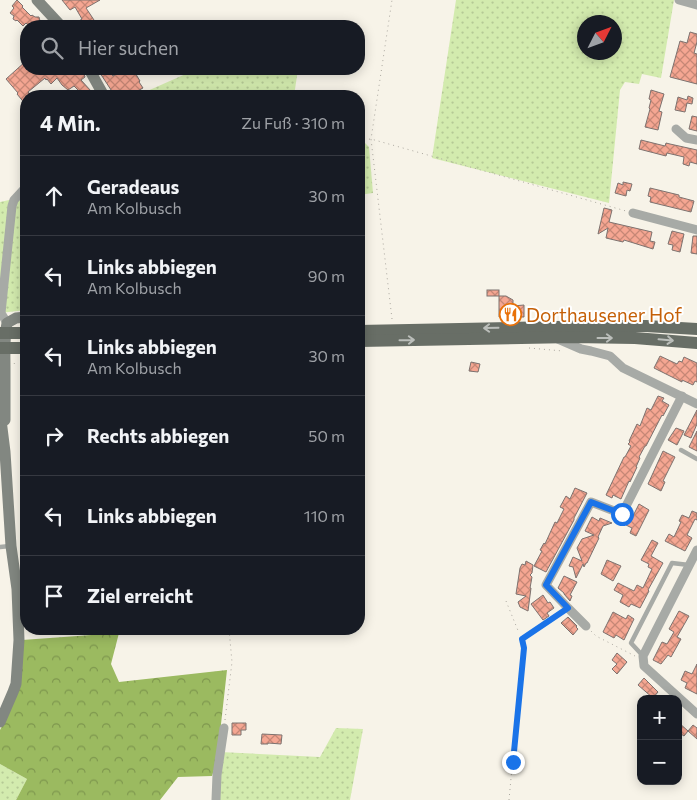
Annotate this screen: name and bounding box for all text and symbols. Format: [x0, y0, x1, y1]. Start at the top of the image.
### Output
north arrow [577, 15, 622, 60]
search box [20, 20, 365, 75]
icon: search [38, 34, 66, 62]
text: Hier suchen [78, 36, 179, 59]
text: 4 Min. [40, 110, 101, 135]
text: Zu Fuß · 310 m [241, 113, 345, 132]
text: Geradeaus [87, 175, 179, 198]
icon: ahead [40, 182, 68, 210]
text: 30 m [308, 186, 345, 205]
text: Am Kolbusch [87, 198, 182, 217]
text: Links abbiegen [87, 255, 217, 278]
icon: left [40, 262, 68, 290]
text: 90 m [308, 266, 345, 285]
text: Am Kolbusch [87, 278, 182, 297]
restaurant icon: Dorthausener Hof [498, 303, 522, 327]
place label: Dorthausener Hof [526, 303, 682, 326]
one-way arrow [483, 323, 500, 333]
one-way arrow [596, 333, 613, 343]
text: Links abbiegen [87, 335, 217, 358]
one-way arrow [399, 335, 415, 345]
one-way arrow [658, 335, 674, 345]
icon: left [40, 342, 68, 370]
text: 30 m [308, 346, 345, 365]
text: Am Kolbusch [87, 358, 182, 377]
icon: right [40, 422, 68, 450]
text: Rechts abbiegen [87, 424, 229, 447]
text: 50 m [308, 426, 345, 445]
icon: left [40, 502, 68, 530]
route start [611, 503, 634, 526]
text: Links abbiegen [87, 504, 217, 527]
text: 110 m [304, 506, 345, 525]
icon: arrive [40, 582, 68, 610]
text: Ziel erreicht [87, 584, 193, 607]
map controls [637, 695, 682, 785]
button: + [637, 695, 682, 740]
button: − [637, 740, 682, 785]
route end [502, 751, 525, 774]

